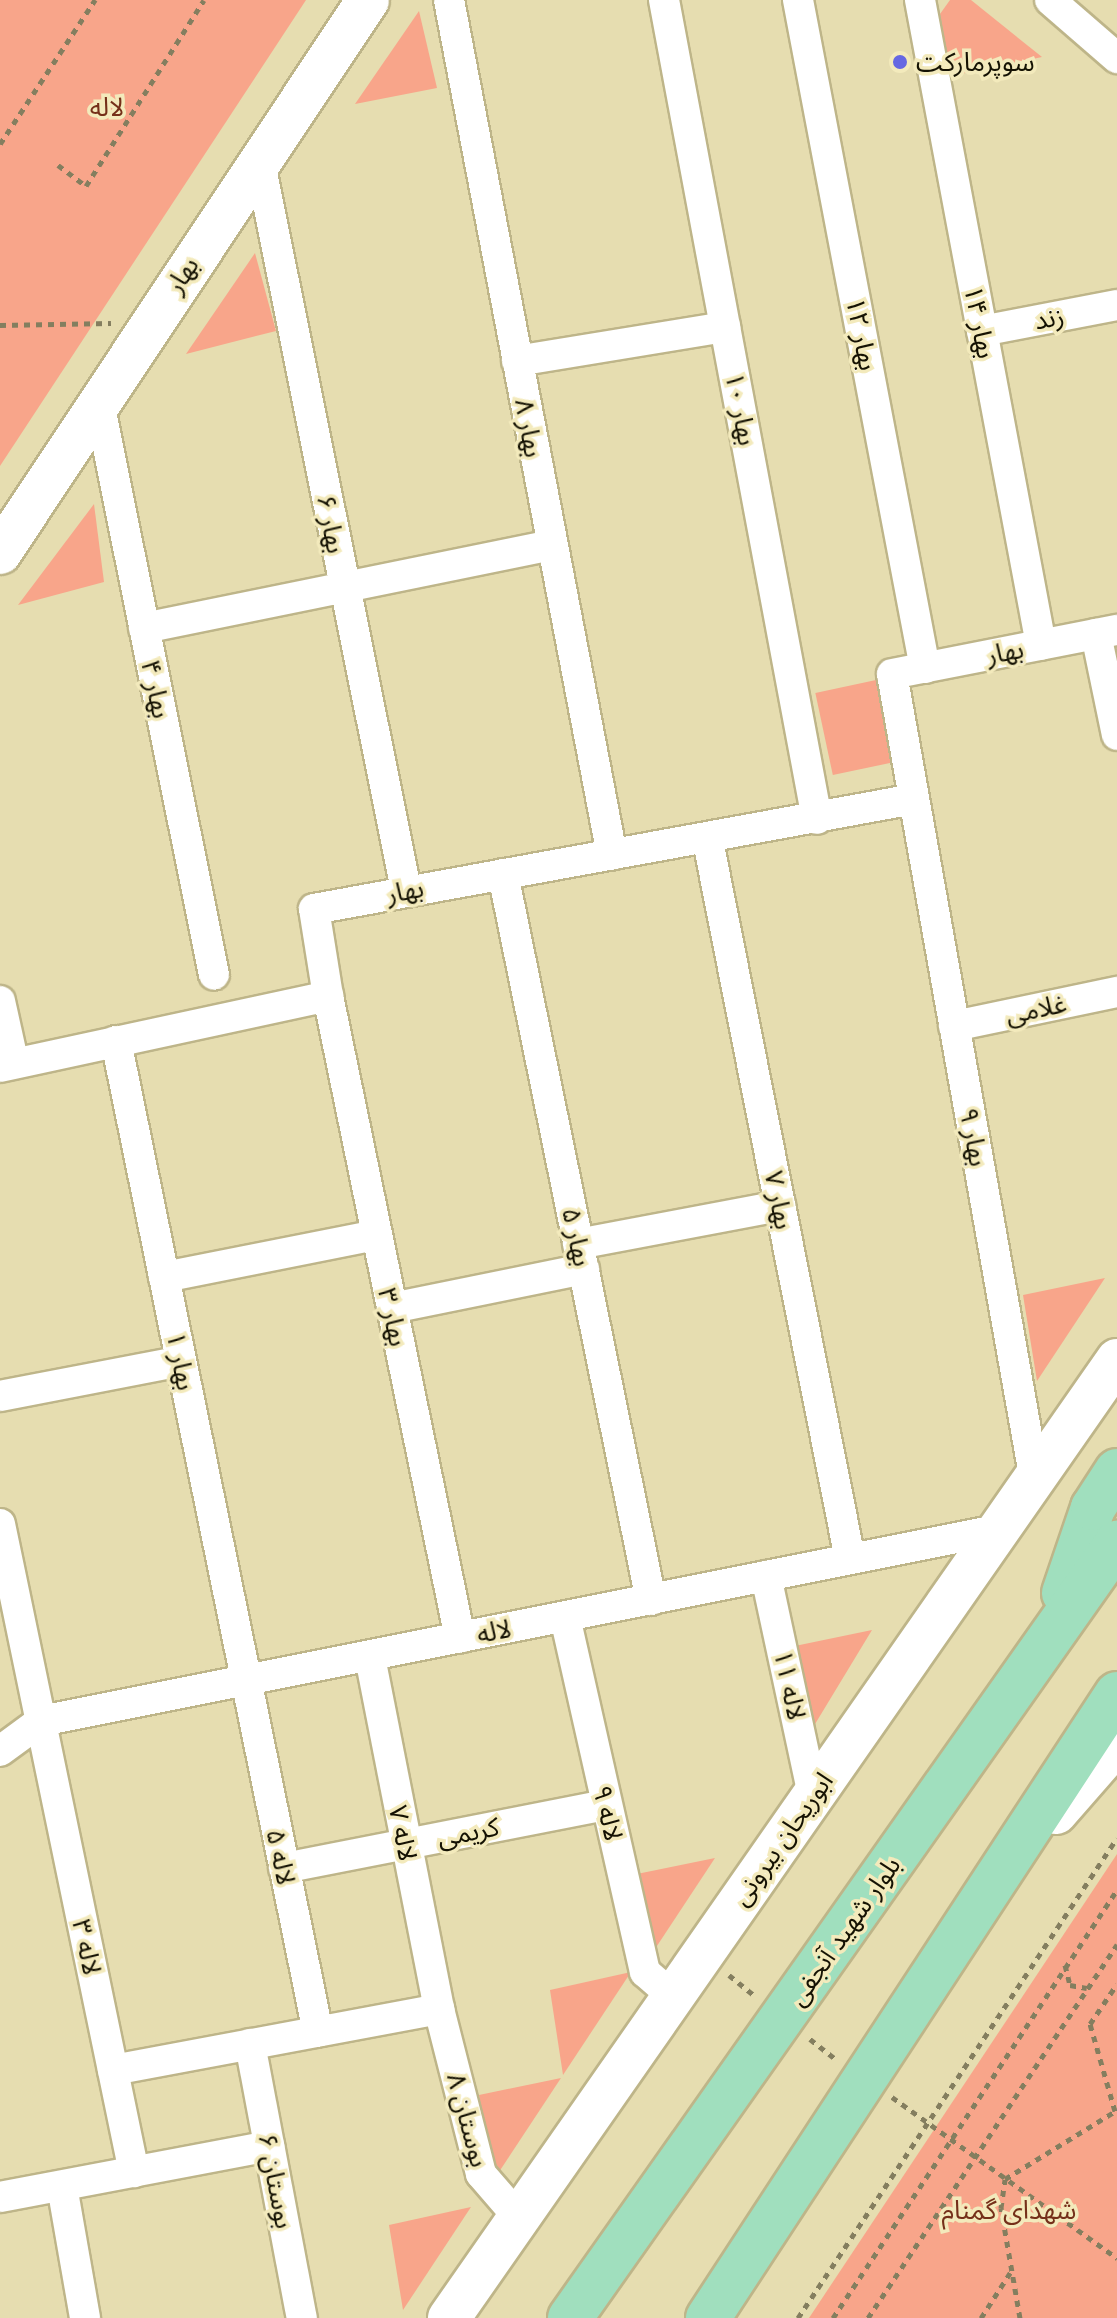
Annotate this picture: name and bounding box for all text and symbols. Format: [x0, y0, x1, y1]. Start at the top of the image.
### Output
place label: سوپرمارکت [916, 46, 1035, 78]
marker: سوپرمارکت [891, 53, 909, 71]
park label: لاله [90, 91, 124, 123]
street label: بهار [159, 251, 205, 299]
street label: بهار ۱۴ [958, 283, 1002, 361]
street label: بهار ۱۲ [840, 295, 884, 373]
street label: زند [1032, 300, 1066, 336]
street label: بهار ۱۰ [719, 370, 763, 448]
street label: بهار ۸ [509, 396, 549, 460]
street label: بهار ۶ [310, 492, 352, 556]
street label: بهار [984, 633, 1026, 671]
street label: بهار ۴ [135, 657, 177, 721]
street label: بهار [384, 872, 426, 910]
street label: غلامی [1003, 987, 1069, 1031]
street label: بهار ۹ [954, 1105, 994, 1169]
street label: بهار ۷ [758, 1168, 800, 1232]
street label: بهار ۵ [556, 1205, 598, 1269]
street label: بهار ۳ [372, 1285, 414, 1349]
street label: بهار ۱ [160, 1329, 202, 1393]
street label: لاله [474, 1612, 514, 1650]
street label: لاله ۱۱ [767, 1647, 813, 1723]
street label: ابوریحان بیرونی [725, 1766, 839, 1912]
street label: لاله ۹ [586, 1782, 630, 1844]
street label: لاله ۷ [382, 1802, 424, 1864]
street label: کریمی [435, 1811, 501, 1853]
street label: لاله ۵ [260, 1826, 302, 1888]
street label: بلوار شهید آنجفی [781, 1850, 907, 2012]
street label: لاله ۳ [66, 1916, 108, 1978]
street label: بوستان ۸ [440, 2069, 496, 2171]
street label: بوستان ۶ [251, 2131, 301, 2231]
park label: شهدای گمنام [942, 2194, 1076, 2226]

